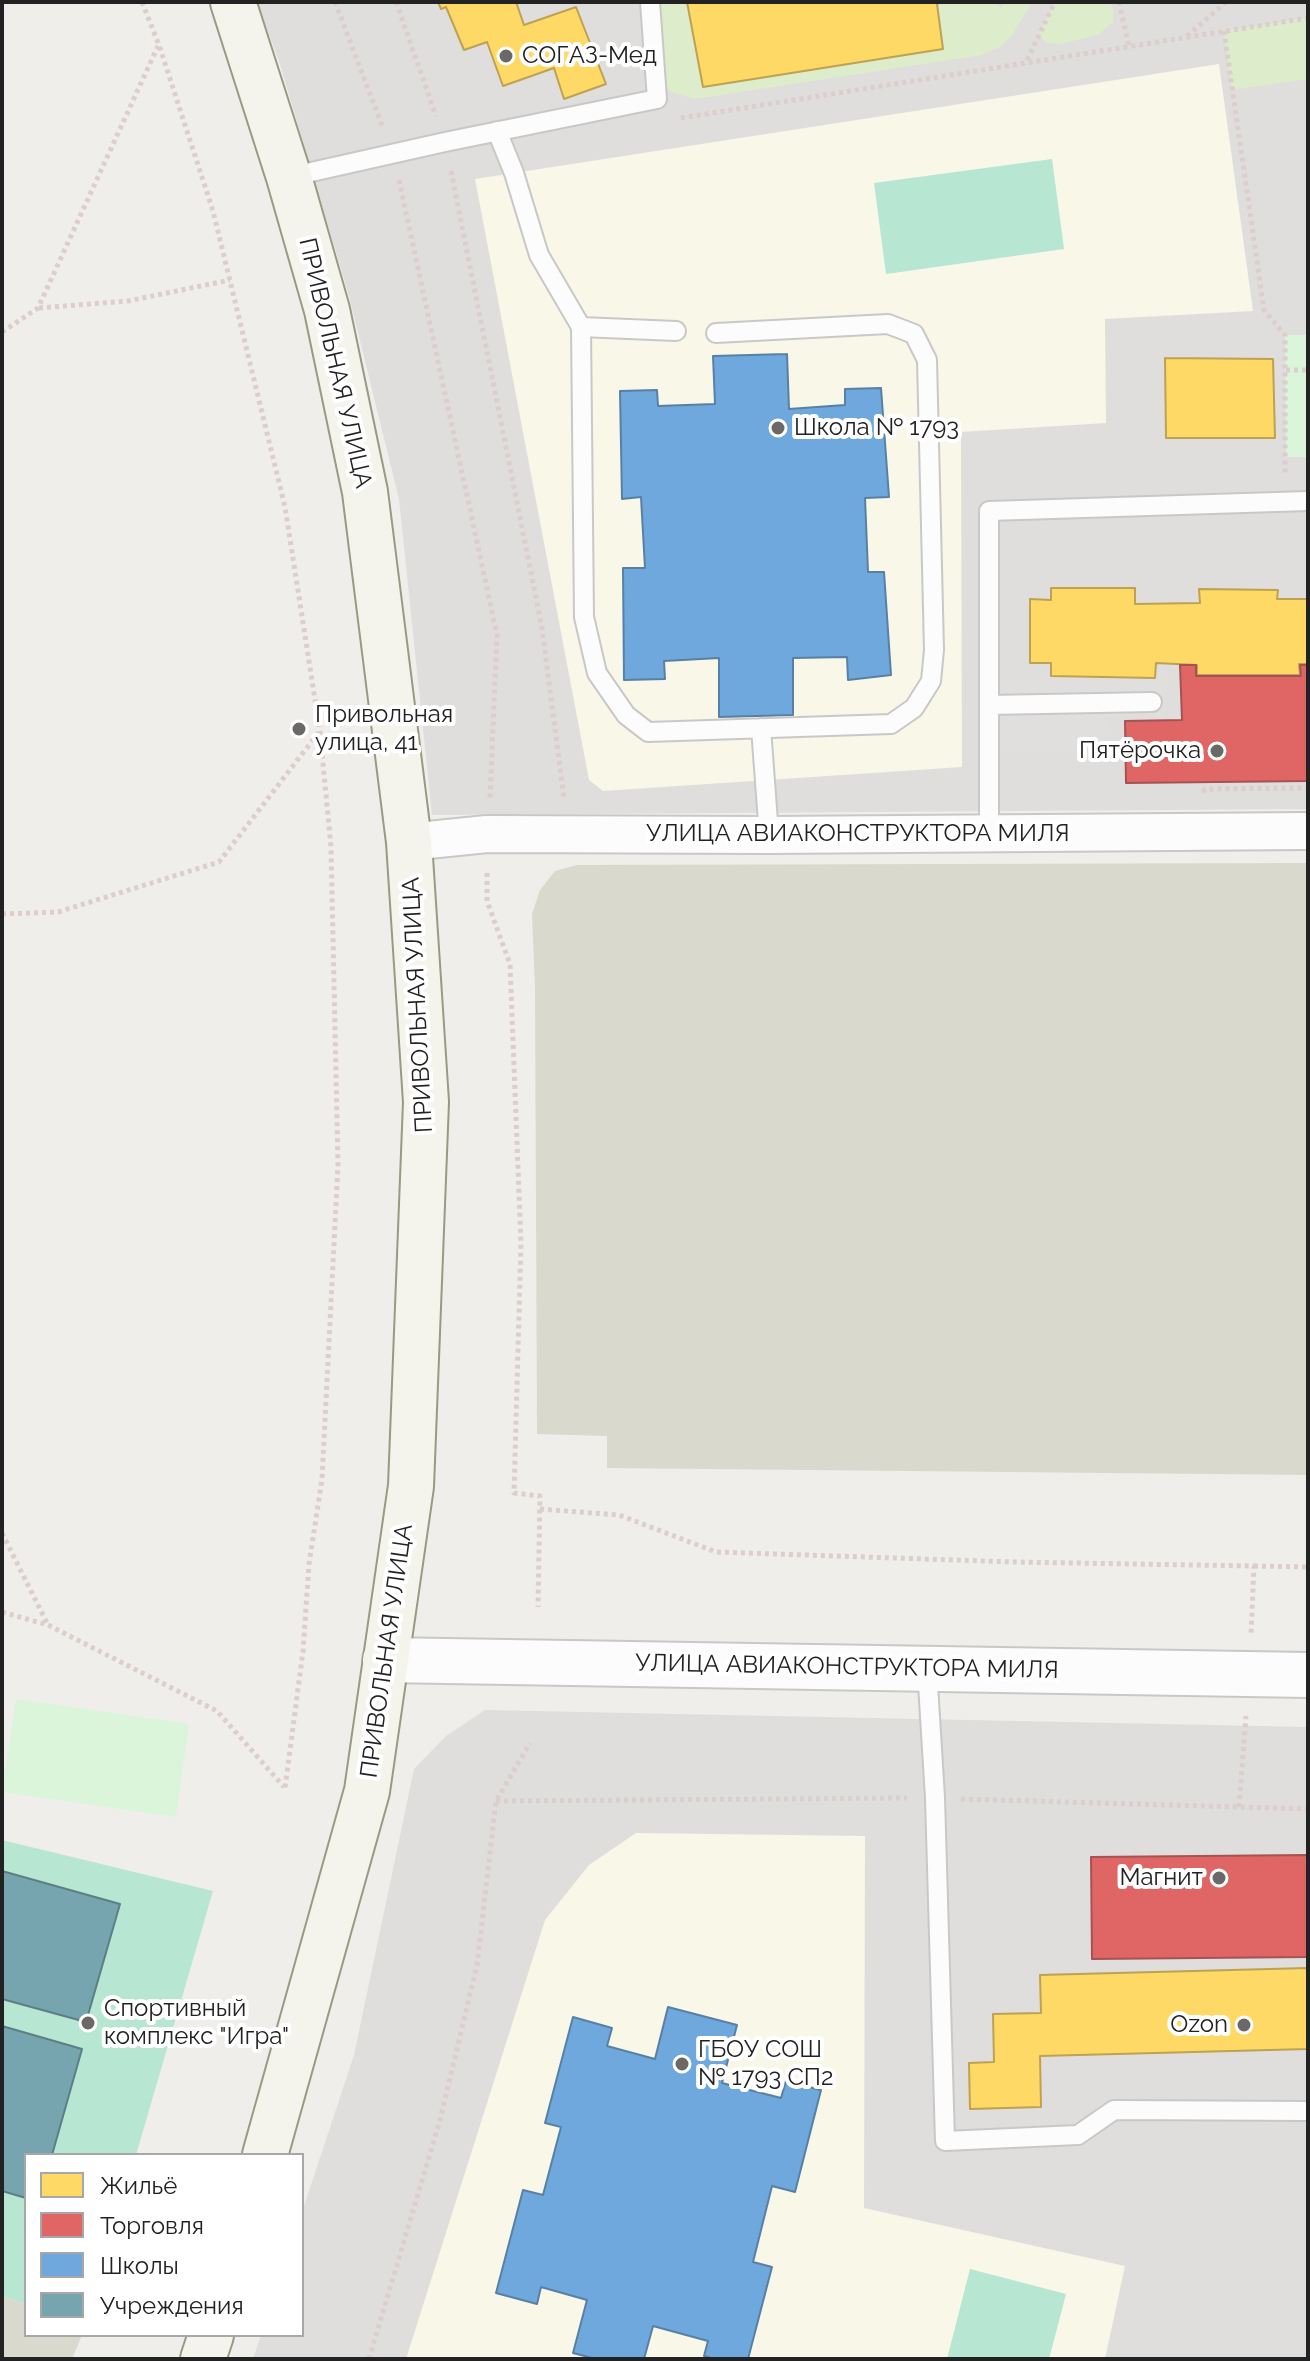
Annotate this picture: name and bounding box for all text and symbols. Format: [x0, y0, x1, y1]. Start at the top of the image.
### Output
place label: СОГАЗ-Мед [522, 42, 657, 70]
marker: СОГАЗ-Мед [497, 47, 515, 65]
street label: ПРИВОЛЬНАЯ УЛИЦА [292, 235, 378, 491]
place label: Школа № 1793 [794, 414, 959, 442]
marker: Школа № 1793 [769, 419, 787, 437]
place label: Привольная улица, 41 [315, 701, 453, 757]
marker: Привольная улица, 41 [290, 720, 308, 738]
place label: Пятёрочка [1079, 737, 1201, 765]
marker: Пятёрочка [1208, 742, 1226, 760]
street label: УЛИЦА АВИАКОНСТРУКТОРА МИЛЯ [646, 820, 1070, 848]
street label: ПРИВОЛЬНАЯ УЛИЦА [397, 876, 439, 1134]
street label: ПРИВОЛЬНАЯ УЛИЦА [355, 1522, 419, 1780]
street label: УЛИЦА АВИАКОНСТРУКТОРА МИЛЯ [635, 1649, 1059, 1685]
place label: Магнит [1120, 1864, 1203, 1892]
marker: Магнит [1210, 1869, 1228, 1887]
place label: Спортивный комплекс "Игра" [104, 1995, 289, 2051]
place label: Ozon [1170, 2011, 1228, 2039]
marker: Спортивный комплекс "Игра" [79, 2014, 97, 2032]
marker: Ozon [1235, 2016, 1253, 2034]
place label: ГБОУ СОШ № 1793 СП2 [698, 2036, 833, 2092]
marker: ГБОУ СОШ № 1793 СП2 [673, 2055, 691, 2073]
legend [24, 2153, 304, 2337]
text: Жильё [100, 2171, 177, 2200]
text: Торговля [100, 2211, 204, 2240]
text: Школы [100, 2251, 179, 2280]
text: Учреждения [100, 2291, 244, 2320]

